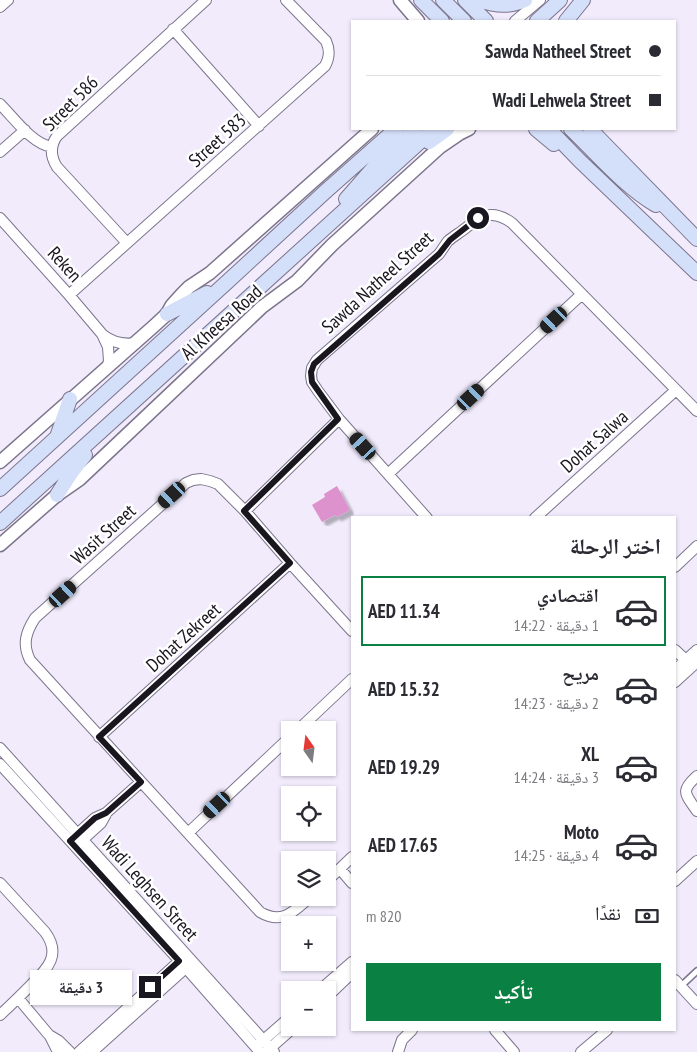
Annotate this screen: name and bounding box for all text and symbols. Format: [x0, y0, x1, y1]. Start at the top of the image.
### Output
text: Sawda Natheel Street [485, 39, 631, 63]
street label: Street 586 [37, 70, 103, 136]
text: Wadi Lehwela Street [493, 88, 631, 112]
street label: Street 583 [183, 108, 251, 172]
route start [467, 207, 489, 229]
street label: Sawda Natheel Street [316, 225, 438, 338]
street label: Reken [43, 241, 87, 287]
street label: Al Kheesa Road [175, 279, 267, 365]
car [537, 304, 570, 336]
car [454, 381, 487, 413]
street label: Dohat Salwa [555, 405, 633, 477]
car [347, 430, 378, 462]
car [155, 479, 188, 511]
street label: Wasit Street [66, 498, 141, 569]
text: اختر الرحلة [570, 532, 661, 560]
car [46, 578, 79, 610]
text: اقتصادي [537, 583, 599, 607]
icon: car [614, 589, 659, 634]
street label: Dohat Zekreet [141, 597, 226, 677]
text: AED 11.34 [368, 599, 440, 623]
text: 1 دقيقة · 14:22 [514, 615, 599, 635]
text: مريح [562, 661, 599, 685]
icon: car [614, 667, 659, 712]
text: AED 15.32 [368, 677, 440, 701]
text: 2 دقيقة · 14:23 [514, 693, 599, 713]
north arrow [281, 721, 336, 776]
map controls [281, 721, 336, 1036]
text: XL [581, 742, 599, 766]
icon: car [614, 745, 659, 790]
text: AED 19.29 [368, 755, 440, 779]
text: 3 دقيقة · 14:24 [514, 767, 599, 787]
button: locate [281, 786, 336, 841]
car [200, 789, 233, 821]
text: Moto [564, 820, 599, 844]
icon: car [614, 823, 659, 868]
street label: Wadi Leghsen Street [96, 830, 204, 946]
text: AED 17.65 [368, 833, 438, 857]
text: 4 دقيقة · 14:25 [514, 845, 599, 865]
button: layers [281, 851, 336, 906]
text: نقدًا [595, 901, 621, 925]
icon: cash [633, 902, 661, 930]
text: 820 m [366, 906, 401, 926]
button: + [281, 916, 336, 971]
button: تأكيد [366, 963, 661, 1021]
callout: 3 دقيقة [30, 970, 132, 1004]
route end [139, 976, 161, 998]
text: 3 دقيقة [59, 977, 103, 997]
button: − [281, 981, 336, 1036]

